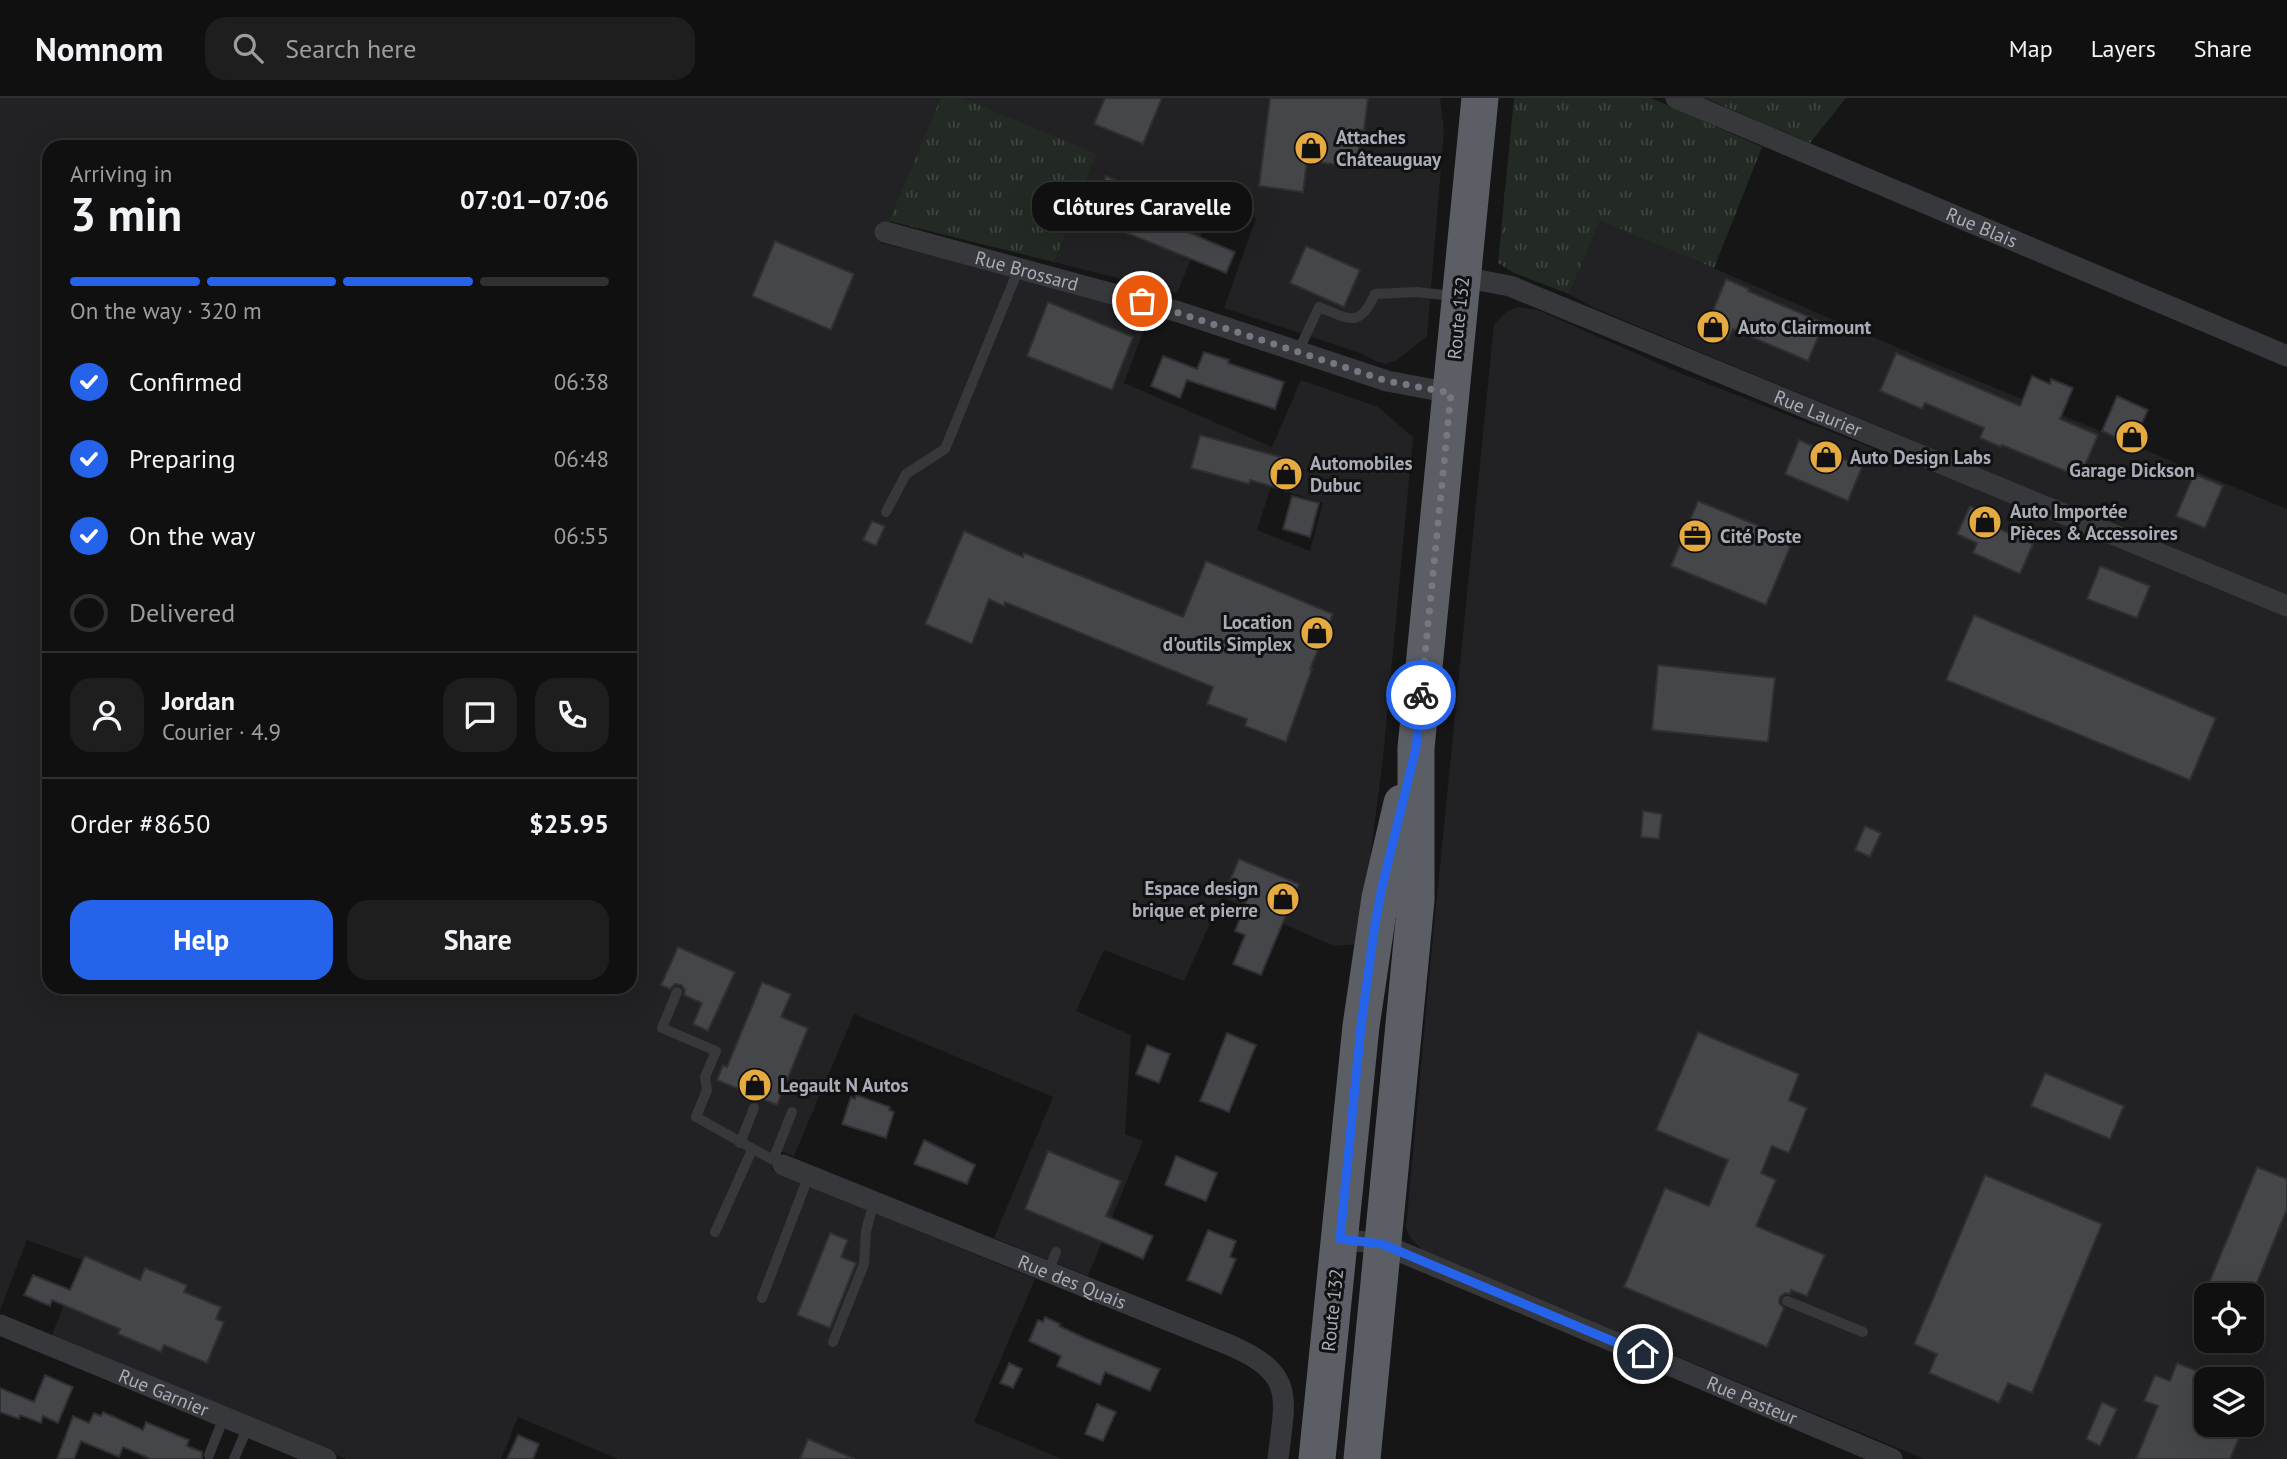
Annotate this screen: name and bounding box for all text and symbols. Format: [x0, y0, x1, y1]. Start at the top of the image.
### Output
search box [205, 17, 695, 80]
text: Nomnom [35, 27, 163, 70]
icon: search [229, 29, 267, 67]
text: Search here [285, 32, 416, 65]
text: Map [2009, 33, 2053, 64]
text: Layers [2091, 33, 2156, 64]
text: Share [2194, 33, 2252, 64]
place label: Attaches Châteauguay [1336, 125, 1442, 171]
shop icon: Attaches Châteauguay [1292, 129, 1330, 167]
text: Arriving in [70, 159, 172, 188]
callout: Clôtures Caravelle [1032, 182, 1252, 231]
text: 07:01–07:06 [460, 183, 609, 216]
text: 3 min [70, 184, 182, 244]
text: Clôtures Caravelle [1053, 192, 1231, 221]
street label: Rue Blais [1942, 201, 2021, 253]
street label: Rue Brossard [973, 245, 1081, 296]
pin [1112, 271, 1172, 331]
street label: Route 132 [1442, 276, 1474, 360]
icon: bag [1123, 282, 1161, 320]
text: On the way · 320 m [70, 296, 262, 325]
shop icon: Auto Clairmount [1694, 308, 1732, 346]
place label: Auto Clairmount [1738, 315, 1872, 339]
icon: check [70, 363, 108, 401]
text: Confirmed [129, 365, 242, 398]
text: 06:38 [554, 367, 609, 396]
street label: Rue Laurier [1771, 384, 1866, 442]
shop icon: Garage Dickson [2113, 418, 2151, 456]
shop icon: Auto Design Labs [1807, 438, 1845, 476]
icon: check [70, 440, 108, 478]
text: Preparing [129, 442, 236, 475]
text: 06:48 [554, 444, 609, 473]
place label: Auto Design Labs [1850, 445, 1991, 469]
place label: Automobiles Dubuc [1310, 451, 1413, 497]
shop icon: Automobiles Dubuc [1267, 455, 1305, 493]
place label: Garage Dickson [2069, 458, 2195, 482]
place label: Auto Importée Pièces & Accessoires [2010, 499, 2178, 545]
shop icon: Auto Importée Pièces & Accessoires [1966, 503, 2004, 541]
icon: check [70, 517, 108, 555]
office icon: Cité Poste [1676, 517, 1714, 555]
text: On the way [129, 519, 255, 552]
text: 06:55 [554, 521, 609, 550]
place label: Cité Poste [1720, 524, 1801, 548]
text: Delivered [129, 596, 235, 629]
place label: Location d'outils Simplex [1163, 610, 1292, 656]
shop icon: Location d'outils Simplex [1298, 614, 1336, 652]
courier [1386, 660, 1456, 730]
icon: bike [1402, 676, 1440, 714]
button: person [70, 678, 144, 752]
button: chat [443, 678, 517, 752]
button: phone [535, 678, 609, 752]
text: Jordan [162, 684, 235, 717]
text: Courier · 4.9 [162, 717, 281, 746]
text: Order #8650 [70, 807, 210, 840]
text: $25.95 [529, 807, 609, 840]
place label: Espace design brique et pierre [1132, 876, 1258, 922]
shop icon: Espace design brique et pierre [1264, 880, 1302, 918]
button: Help [70, 900, 333, 980]
button: Share [347, 900, 609, 980]
shop icon: Legault N Autos [736, 1066, 774, 1104]
place label: Legault N Autos [780, 1073, 909, 1097]
street label: Rue des Quais [1015, 1249, 1130, 1314]
street label: Route 132 [1316, 1268, 1348, 1352]
map controls [2194, 1283, 2264, 1437]
button: locate [2194, 1283, 2264, 1353]
pin [1613, 1324, 1673, 1384]
icon: home [1624, 1335, 1662, 1373]
street label: Rue Garnier [115, 1363, 213, 1422]
button: layers [2194, 1367, 2264, 1437]
street label: Rue Pasteur [1703, 1370, 1802, 1430]

